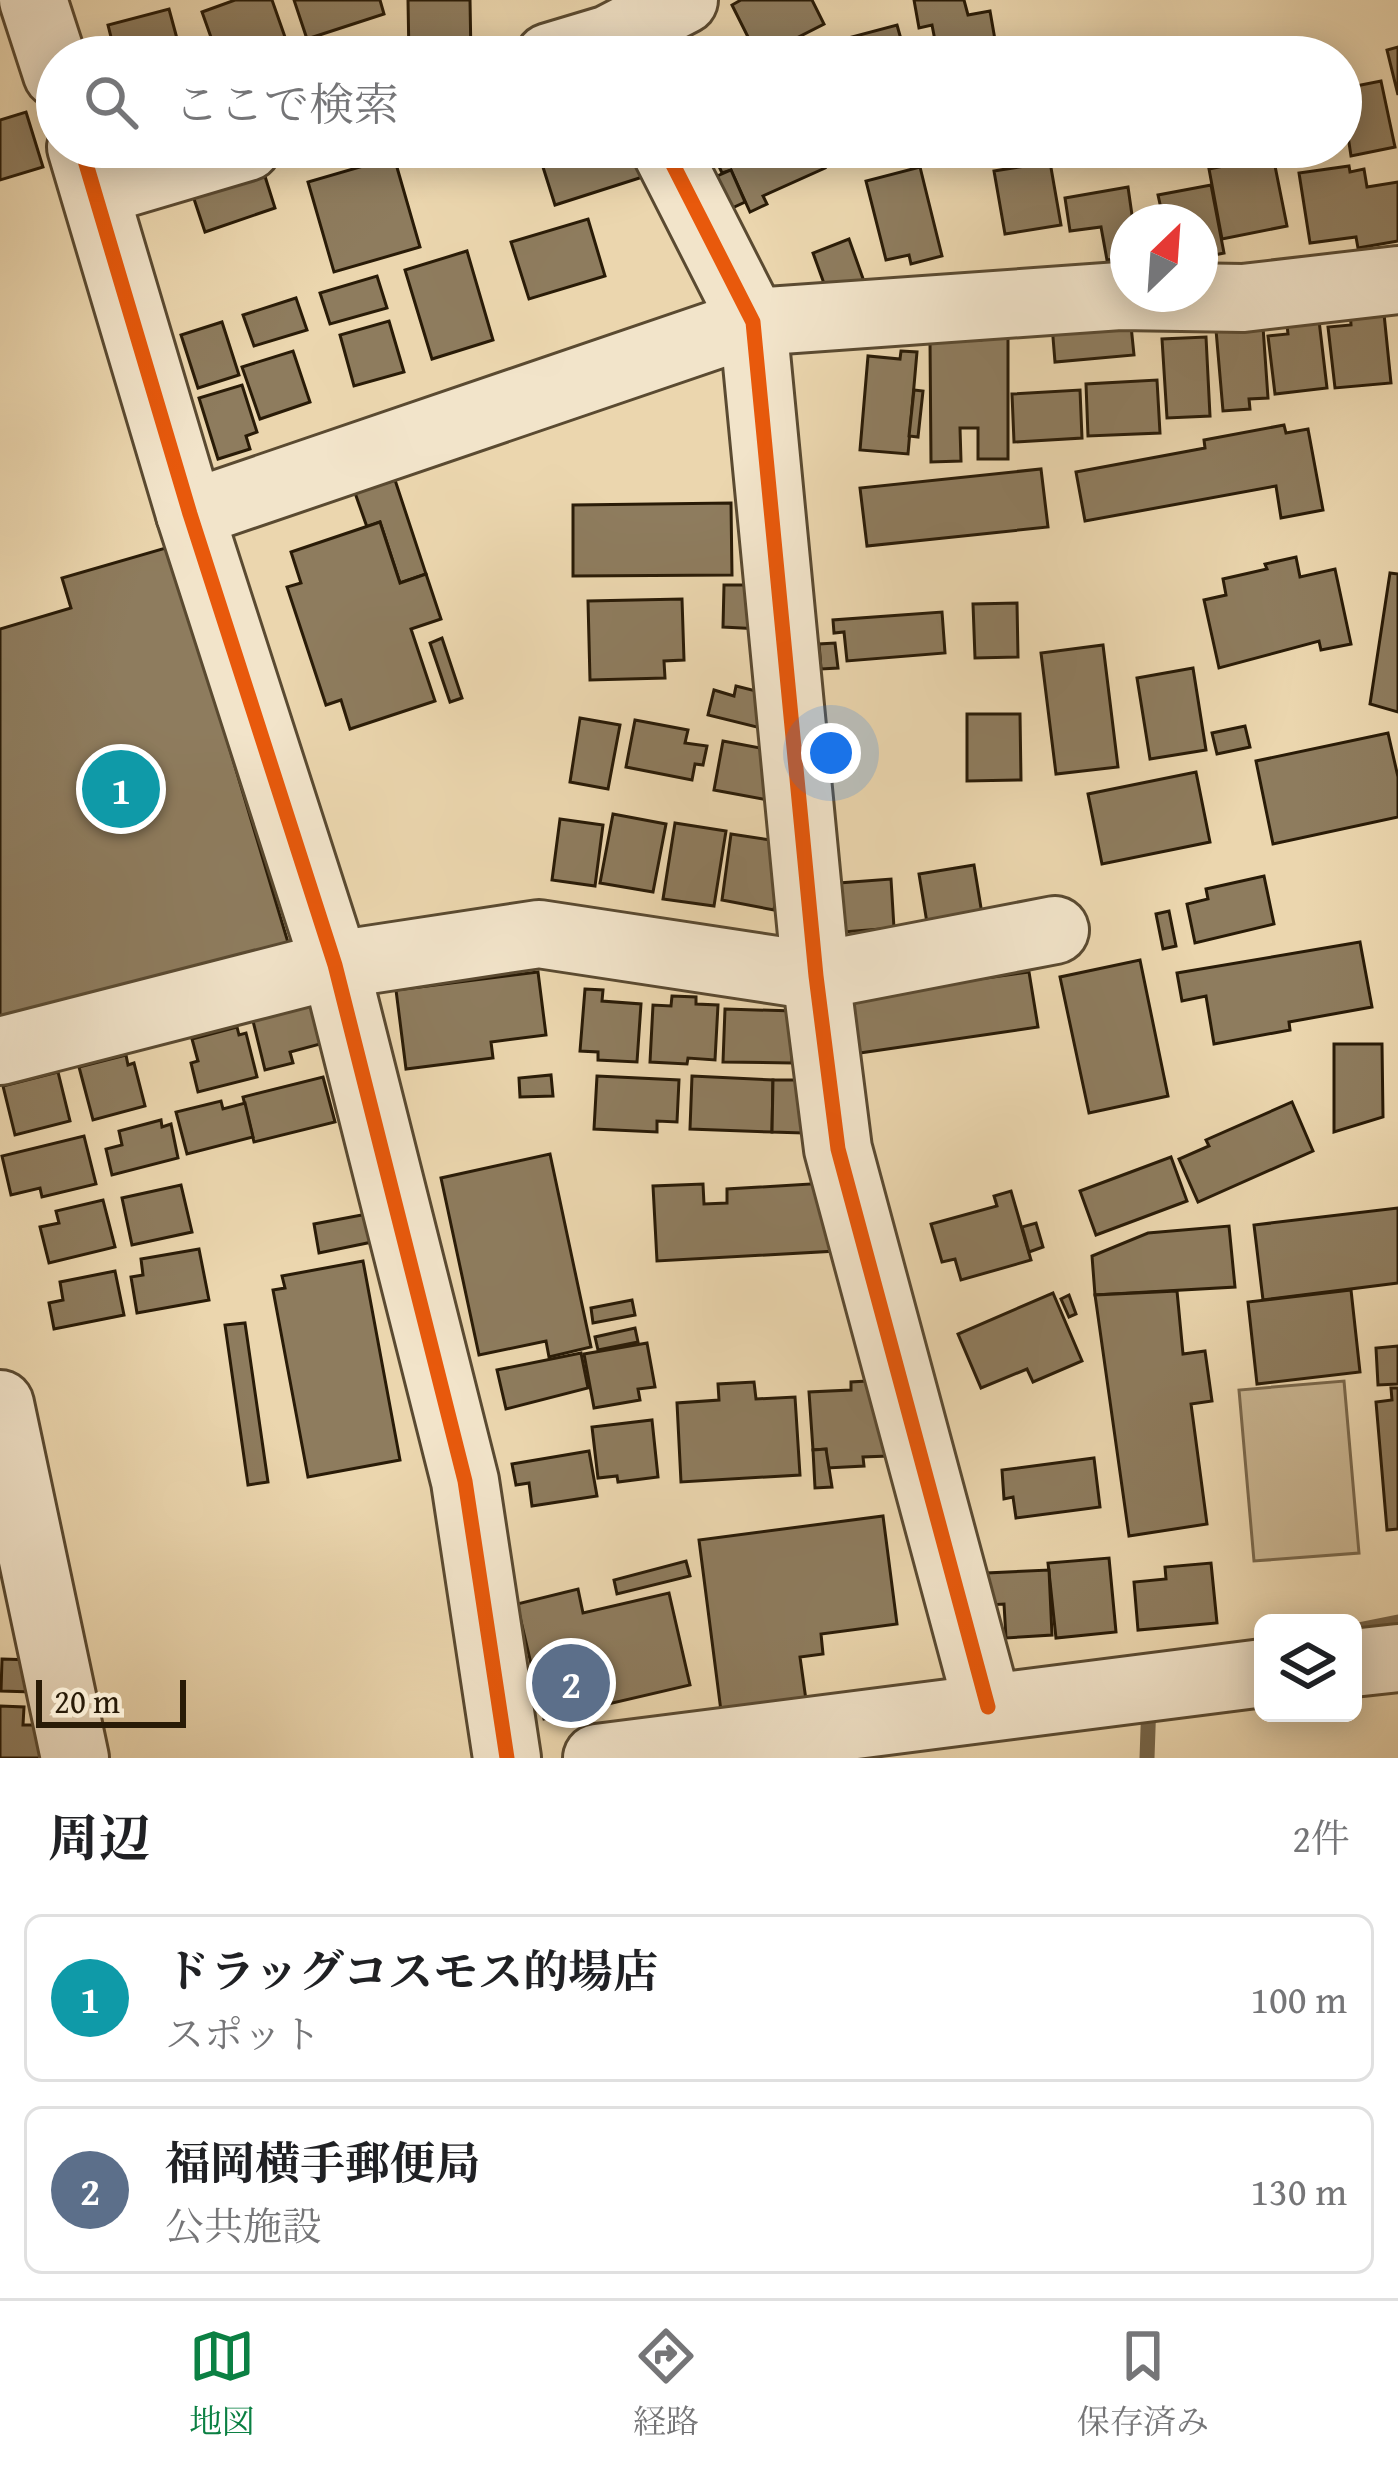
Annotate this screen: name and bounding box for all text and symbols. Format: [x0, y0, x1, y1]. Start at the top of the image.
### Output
search box [36, 36, 1362, 168]
icon: search [78, 69, 144, 135]
text: ここで検索 [174, 71, 399, 136]
north arrow [1110, 204, 1218, 312]
your location [801, 723, 861, 783]
pin: 1 [82, 744, 160, 834]
map controls [1254, 1614, 1362, 1722]
button: layers [1254, 1614, 1362, 1722]
pin: 2 [532, 1638, 610, 1728]
scale bar [36, 1674, 186, 1727]
text: 20 m [54, 1677, 120, 1725]
text: 周辺 [48, 1800, 150, 1875]
text: 2件 [1292, 1809, 1350, 1866]
text: ドラッグコスモス的場店 [165, 1938, 658, 2003]
text: 1 [80, 1970, 100, 2027]
text: 100 m [1250, 1970, 1347, 2027]
text: スポット [165, 2005, 321, 2062]
text: 福岡横手郵便局 [165, 2130, 480, 2195]
text: 2 [80, 2162, 100, 2219]
text: 130 m [1250, 2162, 1347, 2219]
text: 公共施設 [165, 2197, 321, 2254]
tab: 地図 [189, 2323, 255, 2445]
tab: 経路 [633, 2323, 699, 2445]
tab: 保存済み [1077, 2323, 1209, 2445]

